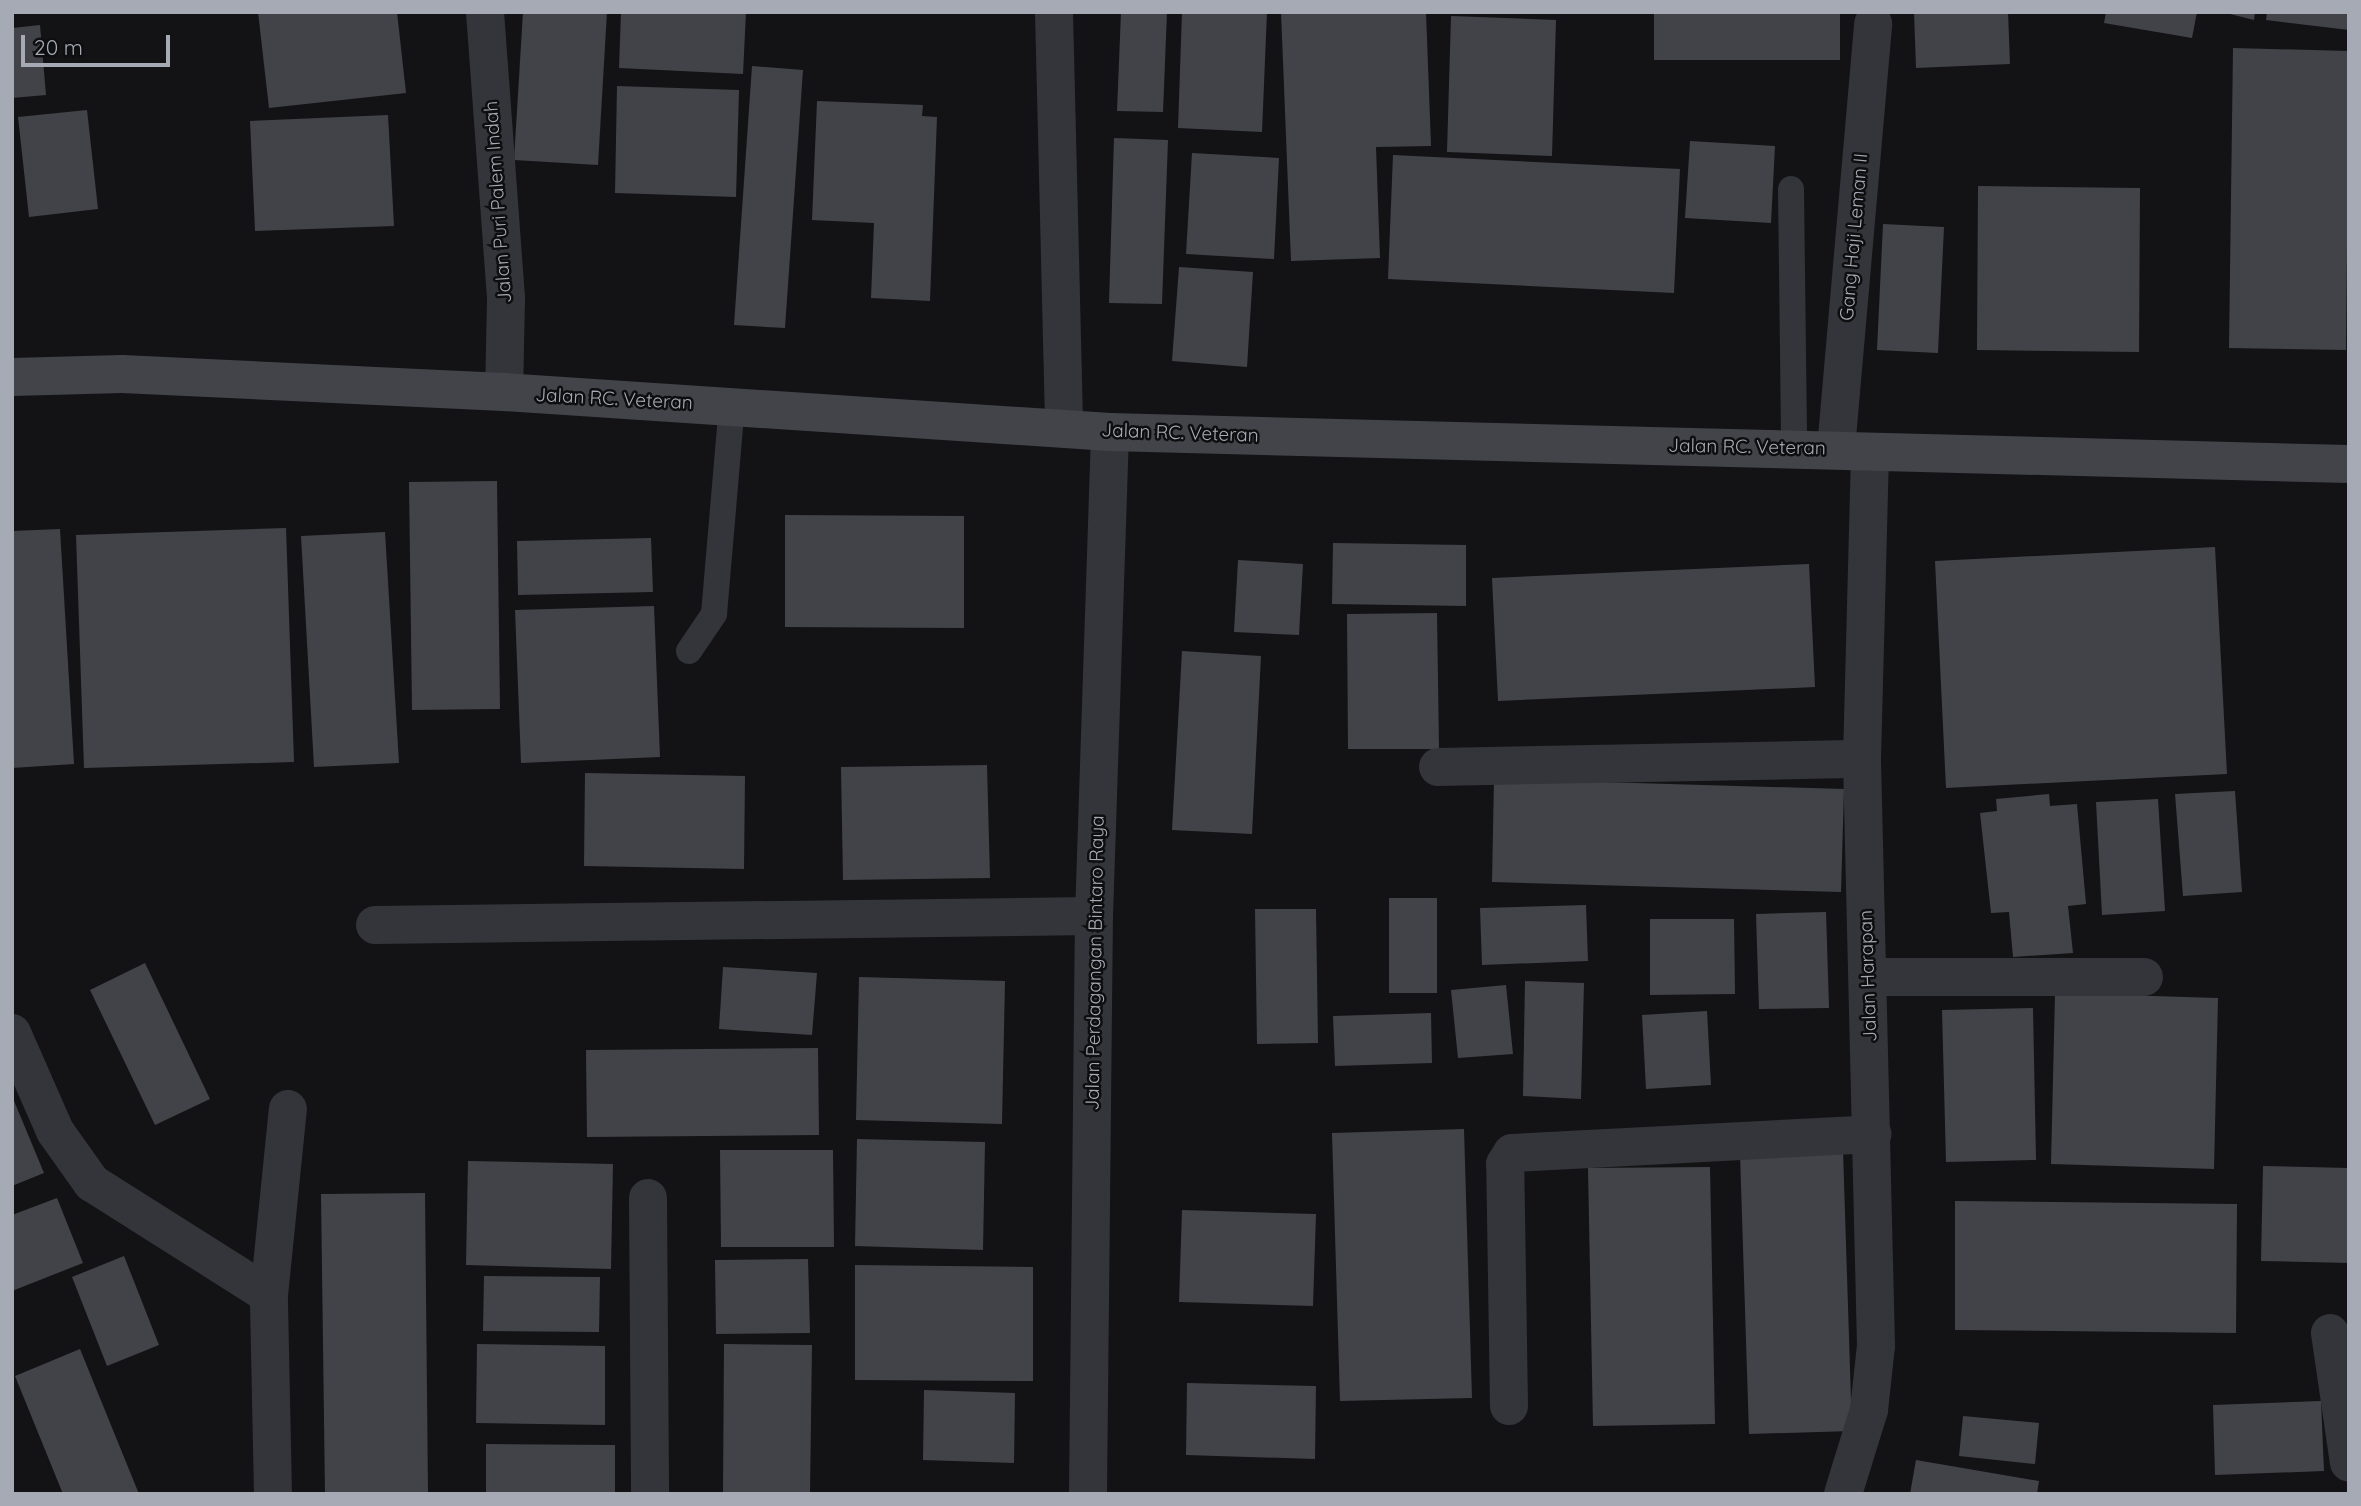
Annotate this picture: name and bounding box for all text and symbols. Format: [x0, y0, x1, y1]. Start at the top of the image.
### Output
scale bar [24, 21, 173, 65]
text: 20 m [34, 34, 83, 60]
street label: Jalan Puri Palem Indah [480, 100, 516, 304]
street label: Gang Haji Leman II [1835, 152, 1873, 322]
street label: Jalan RC. Veteran [535, 383, 693, 415]
street label: Jalan RC. Veteran [1101, 419, 1259, 447]
street label: Jalan RC. Veteran [1668, 434, 1826, 460]
street label: Jalan Perdagangan Bintaro Raya [1081, 815, 1109, 1111]
street label: Jalan Harapan [1854, 910, 1882, 1042]

